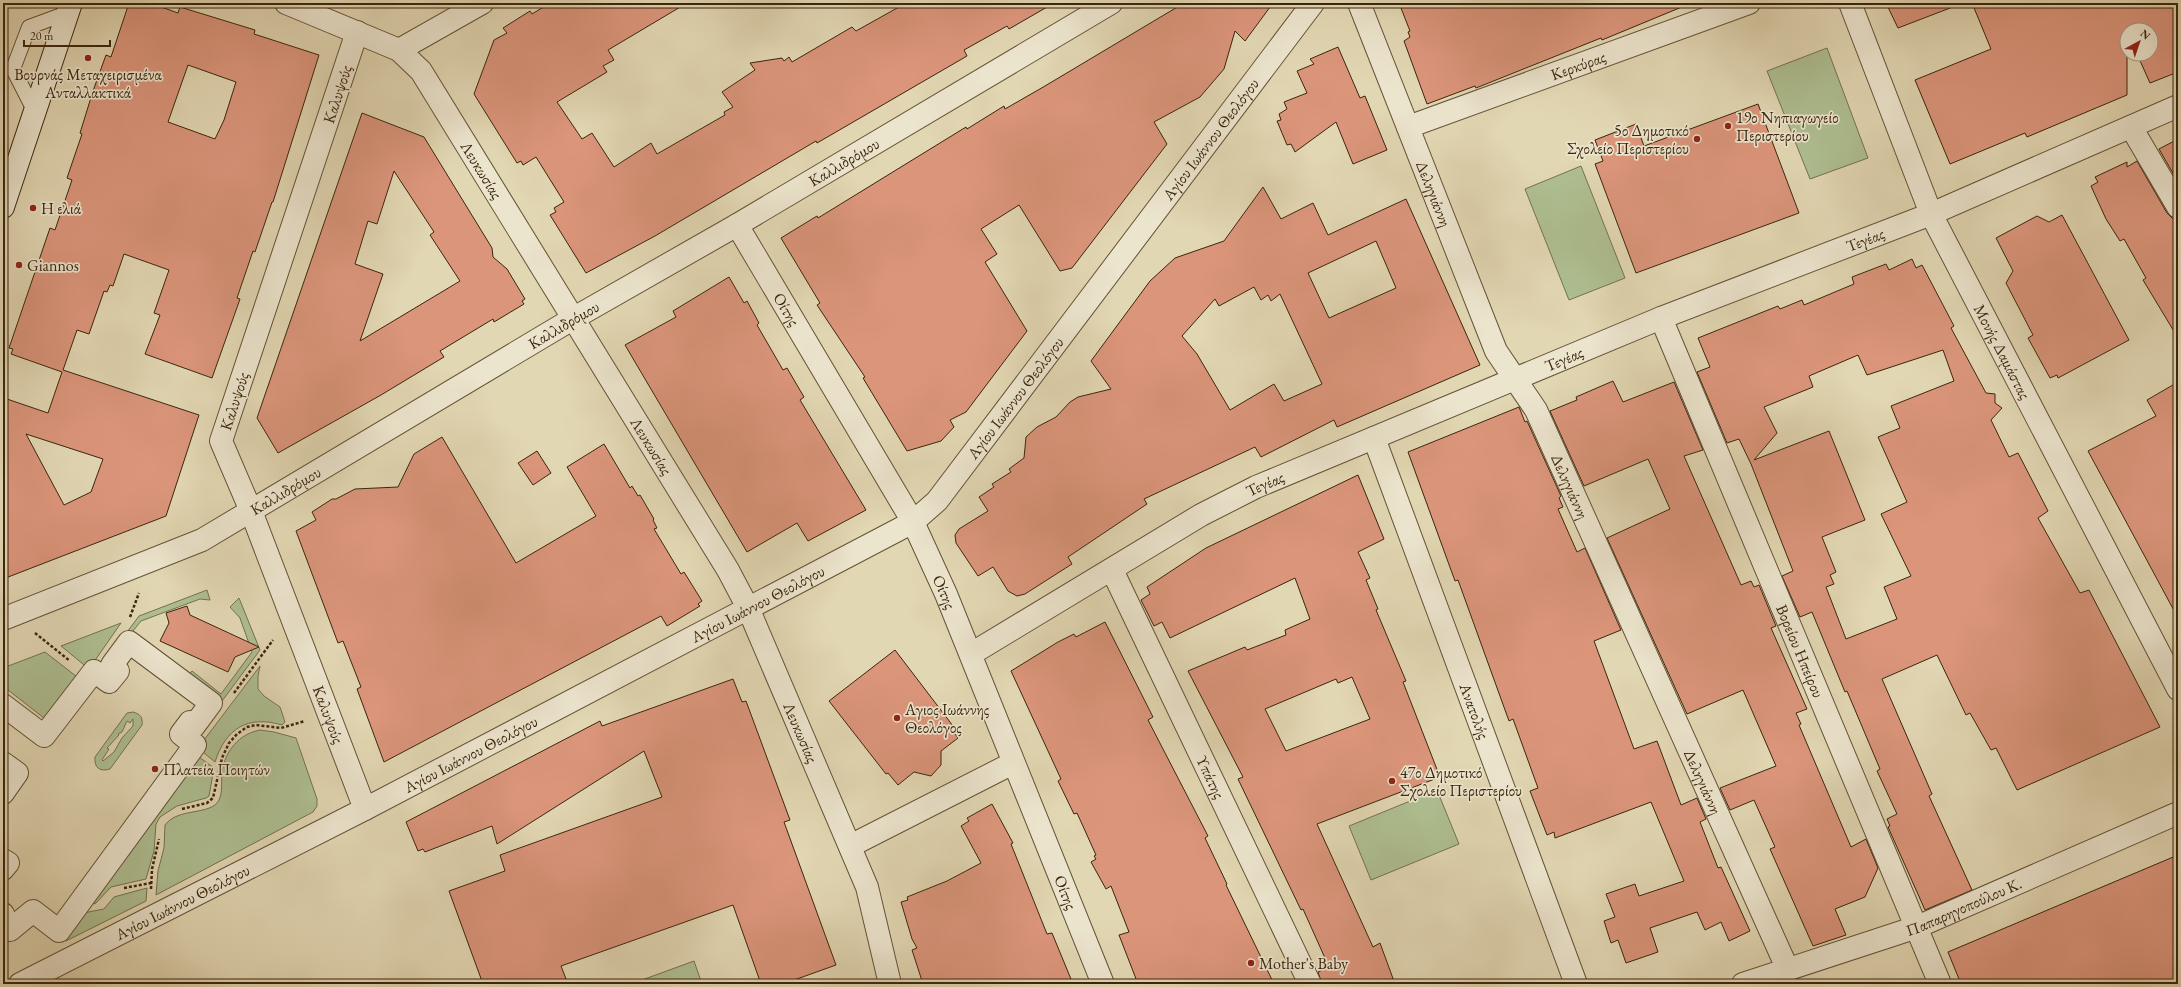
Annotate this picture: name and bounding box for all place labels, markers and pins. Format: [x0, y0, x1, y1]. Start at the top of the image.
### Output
marker: Βουρνάς Μεταχειρισμένα Ανταλλακτικά [83, 53, 93, 63]
place label: Βουρνάς Μεταχειρισμένα Ανταλλακτικά [14, 64, 163, 103]
place label: 19ο Νηπιαγωγείο Περιστερίου [1736, 107, 1839, 146]
place label: 5ο Δημοτικό Σχολείο Περιστερίου [1567, 120, 1689, 159]
marker: 19ο Νηπιαγωγείο Περιστερίου [1723, 121, 1733, 131]
marker: 5ο Δημοτικό Σχολείο Περιστερίου [1692, 134, 1702, 144]
place label: Η ελιά [41, 198, 82, 219]
marker: Η ελιά [28, 203, 38, 213]
place label: Giannos [27, 255, 79, 276]
marker: Giannos [14, 260, 24, 270]
place label: Αγιος Ιωάννης Θεολόγος [904, 699, 990, 738]
marker: Αγιος Ιωάννης Θεολόγος [892, 713, 902, 723]
place label: Πλατεία Ποιητών [163, 759, 270, 780]
place label: 47ο Δημοτικό Σχολείο Περιστερίου [1400, 762, 1522, 801]
marker: Πλατεία Ποιητών [150, 764, 160, 774]
marker: 47ο Δημοτικό Σχολείο Περιστερίου [1387, 776, 1397, 786]
place label: Mother's Baby [1259, 953, 1349, 974]
marker: Mother's Baby [1246, 958, 1256, 968]

